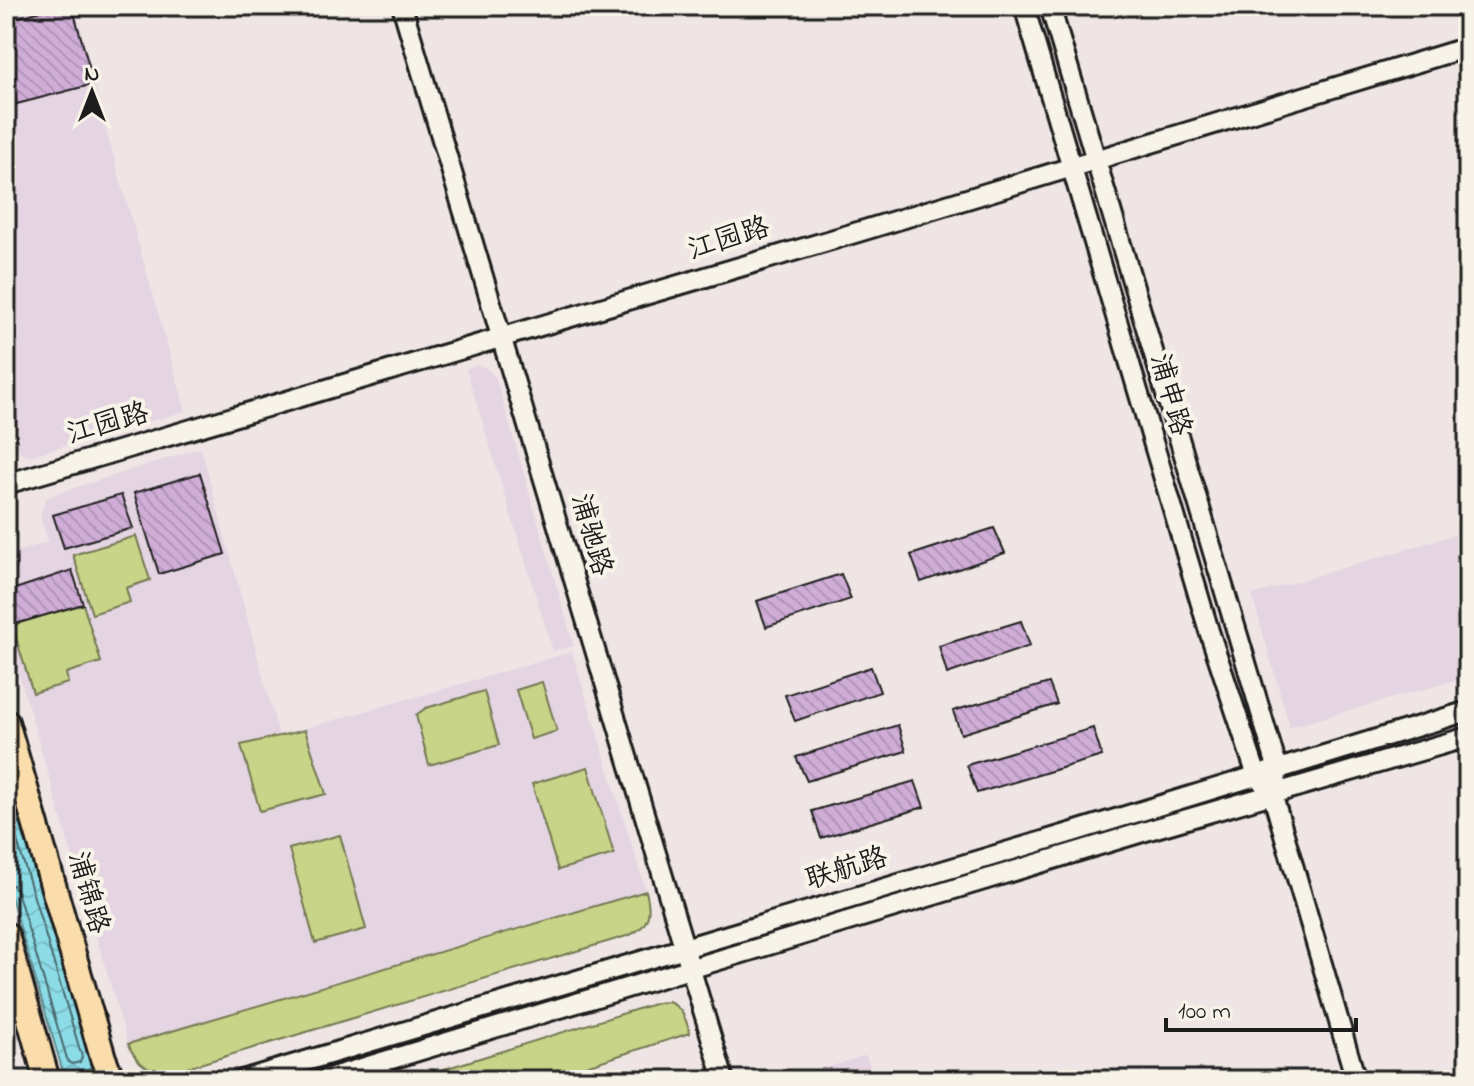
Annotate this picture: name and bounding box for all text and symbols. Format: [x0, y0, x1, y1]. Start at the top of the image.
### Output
north arrow [52, 52, 132, 132]
text: N [85, 59, 99, 91]
street label: 江园路 [683, 208, 775, 272]
street label: 浦申路 [1138, 349, 1200, 441]
street label: 江园路 [62, 394, 154, 456]
street label: 浦驰路 [559, 489, 621, 581]
street label: 联航路 [801, 838, 893, 902]
street label: 浦锦路 [56, 847, 118, 939]
scale bar [1166, 982, 1356, 1032]
text: 100 m [1178, 995, 1231, 1030]

